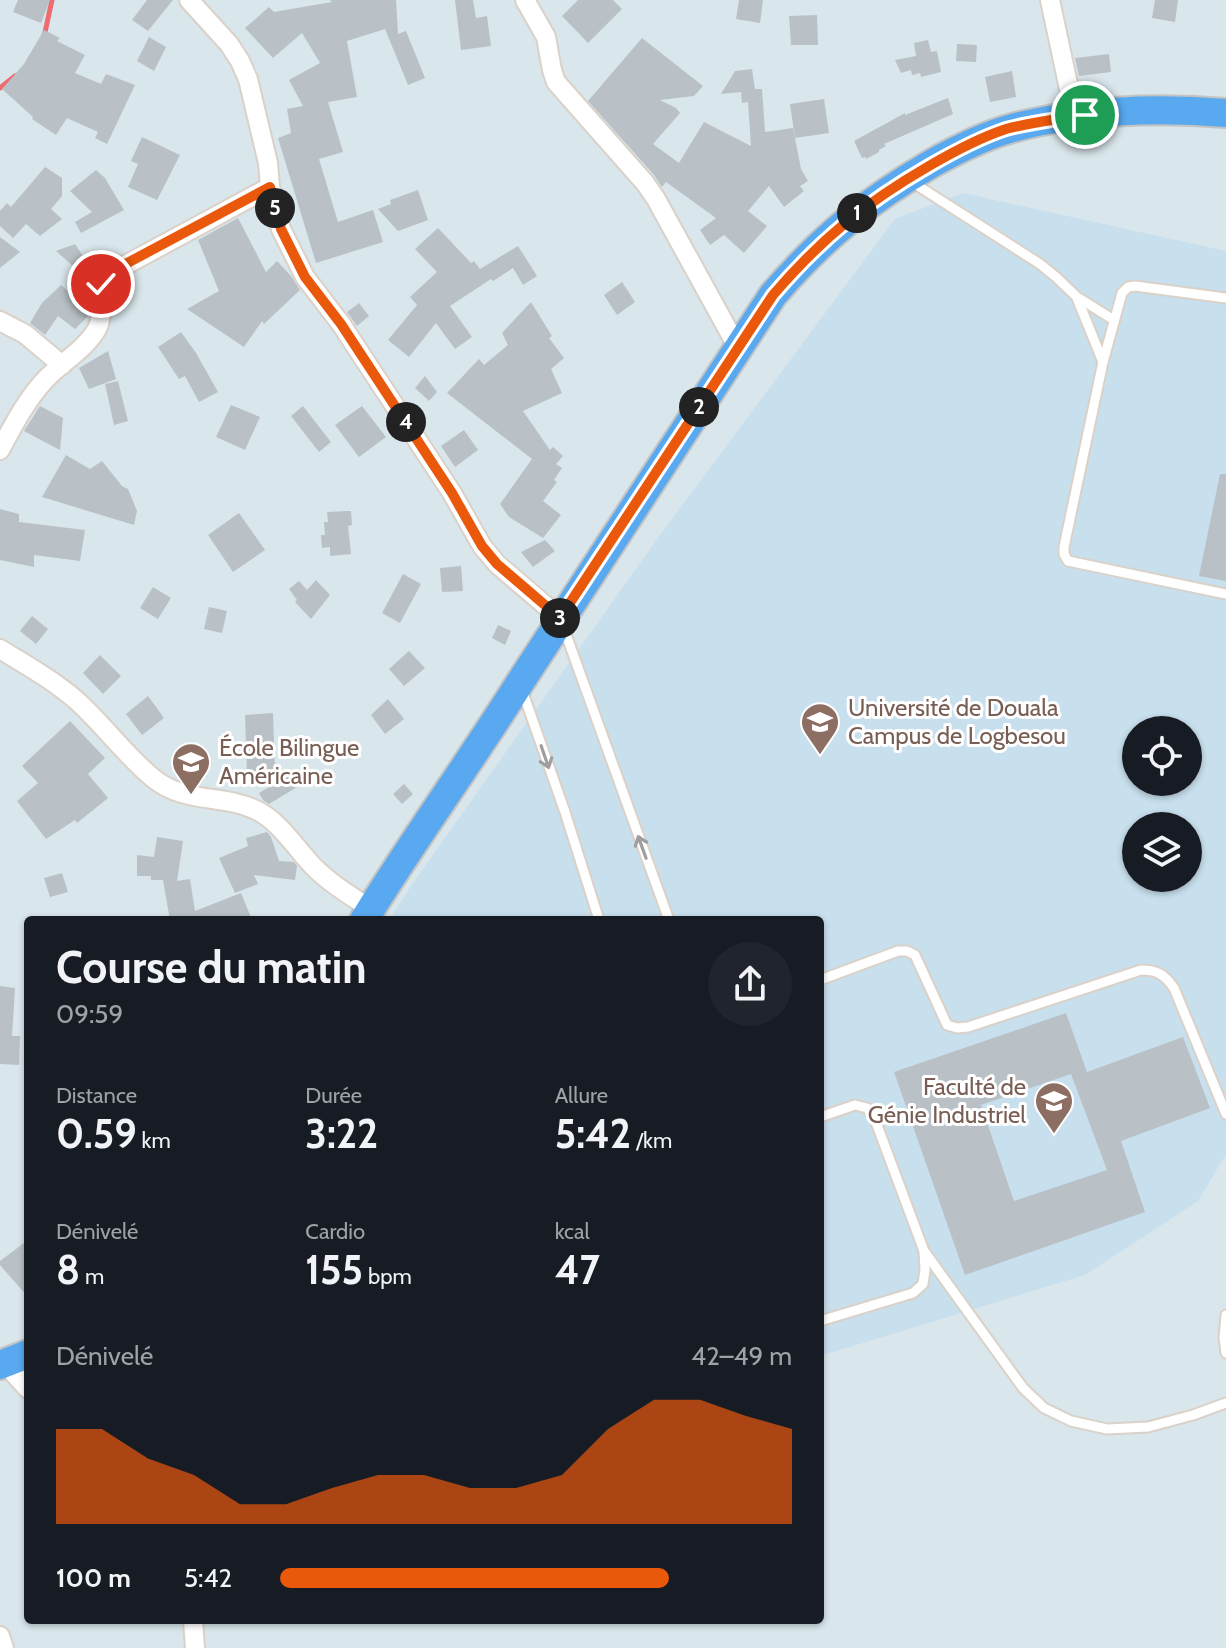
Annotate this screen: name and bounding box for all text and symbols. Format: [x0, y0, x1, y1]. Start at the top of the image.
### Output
pin [1051, 81, 1119, 149]
icon: arrive [1063, 93, 1107, 137]
pin: 5 [255, 188, 295, 228]
pin: 1 [837, 193, 877, 233]
text: 5 [269, 194, 281, 221]
text: 1 [853, 199, 861, 226]
pin [67, 250, 135, 318]
icon: check [79, 262, 123, 306]
pin: 2 [679, 387, 719, 427]
text: 2 [693, 393, 705, 420]
pin: 4 [386, 402, 426, 442]
text: 4 [399, 408, 413, 435]
pin: 3 [540, 598, 580, 638]
text: 3 [554, 604, 566, 631]
place label: Université de Douala Campus de Logbesou [848, 693, 1066, 750]
school or university icon: Université de Douala Campus de Logbesou [799, 701, 841, 756]
map controls [1122, 716, 1202, 892]
button: locate [1122, 716, 1202, 796]
place label: École Bilingue Américaine [219, 733, 359, 790]
school or university icon: École Bilingue Américaine [170, 741, 212, 796]
one-way arrow [539, 744, 554, 769]
button: layers [1122, 812, 1202, 892]
one-way arrow [634, 834, 649, 859]
text: Course du matin [56, 941, 367, 994]
button: share [708, 942, 792, 1026]
text: 09:59 [56, 998, 123, 1030]
place label: Faculté de Génie Industriel [868, 1072, 1026, 1129]
school or university icon: Faculté de Génie Industriel [1033, 1080, 1075, 1135]
text: Distance [56, 1082, 137, 1109]
text: Durée [305, 1082, 362, 1109]
text: Allure [555, 1082, 608, 1109]
text: 0.59 [56, 1109, 137, 1158]
text: 3:22 [305, 1109, 378, 1158]
text: 5:42 [555, 1109, 631, 1158]
text: km [137, 1127, 171, 1154]
text: /km [631, 1127, 672, 1154]
text: Dénivelé [56, 1218, 138, 1245]
text: Cardio [305, 1218, 365, 1245]
text: kcal [555, 1218, 590, 1245]
text: 8 [56, 1245, 80, 1294]
text: 155 [305, 1245, 363, 1294]
text: 47 [555, 1245, 600, 1294]
text: m [80, 1263, 104, 1290]
text: bpm [363, 1263, 412, 1290]
text: Dénivelé [56, 1340, 153, 1372]
text: 42–49 m [691, 1340, 792, 1372]
text: 100 m [56, 1562, 131, 1594]
text: 5:42 [184, 1562, 232, 1594]

